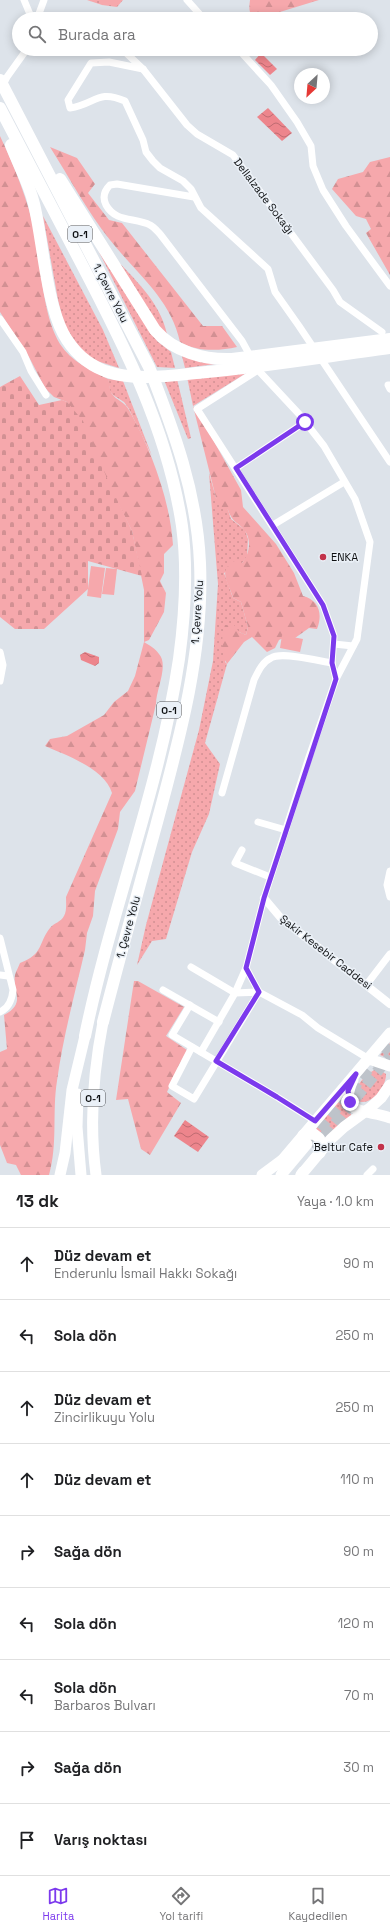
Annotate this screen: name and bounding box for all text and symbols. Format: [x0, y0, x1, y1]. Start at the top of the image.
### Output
search box [12, 12, 378, 56]
icon: search [26, 23, 48, 45]
text: Burada ara [58, 25, 136, 44]
north arrow [294, 68, 330, 104]
street label: Dellalzade Sokağı [231, 155, 297, 237]
road number: O-1 [68, 226, 92, 242]
street label: 1. Çevre Yolu [90, 261, 132, 325]
route start [296, 413, 314, 431]
place label: ENKA [331, 550, 358, 564]
marker: ENKA [318, 552, 328, 562]
street label: 1. Çevre Yolu [188, 579, 206, 645]
road number: O-1 [157, 702, 181, 718]
street label: 1. Çevre Yolu [113, 894, 143, 960]
street label: Şakir Kesebir Caddesi [277, 912, 375, 993]
road number: O-1 [81, 1090, 105, 1106]
route end [341, 1093, 359, 1111]
place label: Beltur Cafe [314, 1140, 373, 1154]
marker: Beltur Cafe [376, 1142, 386, 1152]
text: 13 dk [16, 1190, 59, 1212]
text: Yaya · 1.0 km [297, 1193, 374, 1210]
text: Düz devam et [54, 1246, 151, 1265]
icon: ahead [16, 1253, 38, 1275]
text: 90 m [343, 1255, 374, 1272]
text: Enderunlu İsmail Hakkı Sokağı [54, 1265, 237, 1282]
icon: left [16, 1325, 38, 1347]
text: Sola dön [54, 1326, 117, 1345]
text: 250 m [336, 1327, 374, 1344]
text: Düz devam et [54, 1390, 151, 1409]
icon: ahead [16, 1397, 38, 1419]
text: 250 m [336, 1399, 374, 1416]
text: Zincirlikuyu Yolu [54, 1409, 155, 1426]
icon: ahead [16, 1469, 38, 1491]
text: Düz devam et [54, 1470, 151, 1489]
text: 110 m [340, 1471, 374, 1488]
icon: right [16, 1541, 38, 1563]
text: Sağa dön [54, 1542, 122, 1561]
text: 90 m [343, 1543, 374, 1560]
icon: left [16, 1613, 38, 1635]
text: Sola dön [54, 1614, 117, 1633]
text: 120 m [338, 1615, 374, 1632]
text: Sola dön [54, 1678, 117, 1697]
icon: left [16, 1685, 38, 1707]
text: 70 m [344, 1687, 374, 1704]
text: Barbaros Bulvarı [54, 1697, 156, 1714]
icon: right [16, 1757, 38, 1779]
text: Sağa dön [54, 1758, 122, 1777]
text: 30 m [343, 1759, 374, 1776]
icon: arrive [16, 1829, 38, 1851]
text: Varış noktası [54, 1830, 147, 1849]
tab: Harita [43, 1885, 74, 1923]
tab: Yol tarifi [159, 1885, 203, 1923]
tab: Kaydedilen [288, 1885, 347, 1923]

